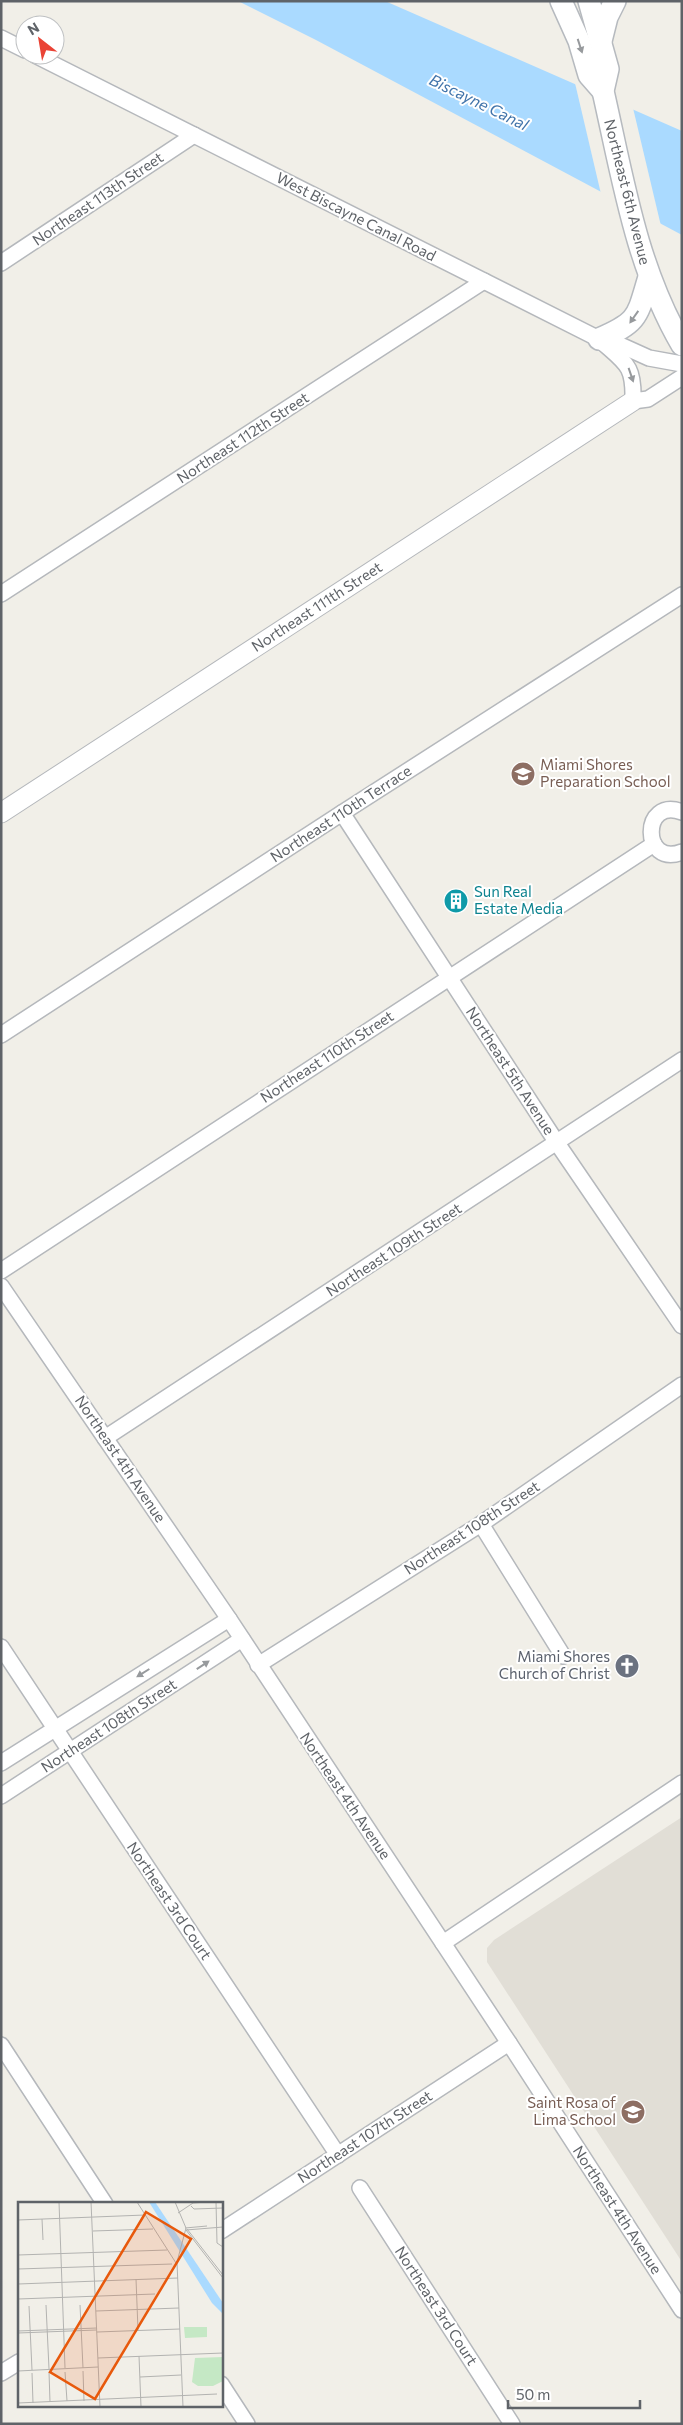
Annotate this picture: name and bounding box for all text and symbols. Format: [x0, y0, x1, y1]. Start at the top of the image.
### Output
north arrow [15, 15, 65, 65]
text: N [24, 18, 42, 38]
one-way arrow [577, 39, 585, 54]
water label: Biscayne Canal [427, 69, 533, 134]
street label: Northeast 6th Avenue [601, 117, 655, 266]
street label: Northeast 113th Street [29, 148, 166, 249]
street label: West Biscayne Canal Road [274, 168, 439, 264]
one-way arrow [629, 310, 639, 324]
one-way arrow [627, 367, 635, 382]
street label: Northeast 112th Street [173, 388, 312, 487]
street label: Northeast 111th Street [248, 557, 385, 655]
place label: Miami Shores Preparation School [540, 755, 670, 790]
street label: Northeast 110th Terrace [267, 761, 414, 865]
school or university icon: Miami Shores Preparation School [510, 761, 536, 787]
place label: Sun Real Estate Media [474, 882, 563, 917]
building icon: Sun Real Estate Media [443, 888, 469, 914]
street label: Northeast 5th Avenue [463, 1003, 559, 1138]
street label: Northeast 110th Street [256, 1006, 396, 1106]
street label: Northeast 109th Street [322, 1199, 465, 1300]
street label: Northeast 4th Avenue [72, 1392, 170, 1525]
street label: Northeast 108th Street [400, 1477, 543, 1578]
place label: Miami Shores Church of Christ [499, 1647, 610, 1682]
church icon: Miami Shores Church of Christ [614, 1653, 640, 1679]
one-way arrow [197, 1660, 210, 1669]
one-way arrow [137, 1668, 150, 1677]
street label: Northeast 108th Street [37, 1675, 180, 1776]
street label: Northeast 4th Avenue [297, 1729, 395, 1862]
street label: Northeast 3rd Court [124, 1838, 216, 1963]
street label: Northeast 107th Street [294, 2086, 435, 2186]
place label: Saint Rosa of Lima School [527, 2093, 616, 2128]
school or university icon: Saint Rosa of Lima School [620, 2099, 646, 2125]
street label: Northeast 4th Avenue [570, 2142, 666, 2277]
inset map [18, 2202, 222, 2408]
street label: Northeast 3rd Court [392, 2243, 482, 2368]
scale bar [508, 2378, 640, 2410]
text: 50 m [516, 2385, 550, 2403]

